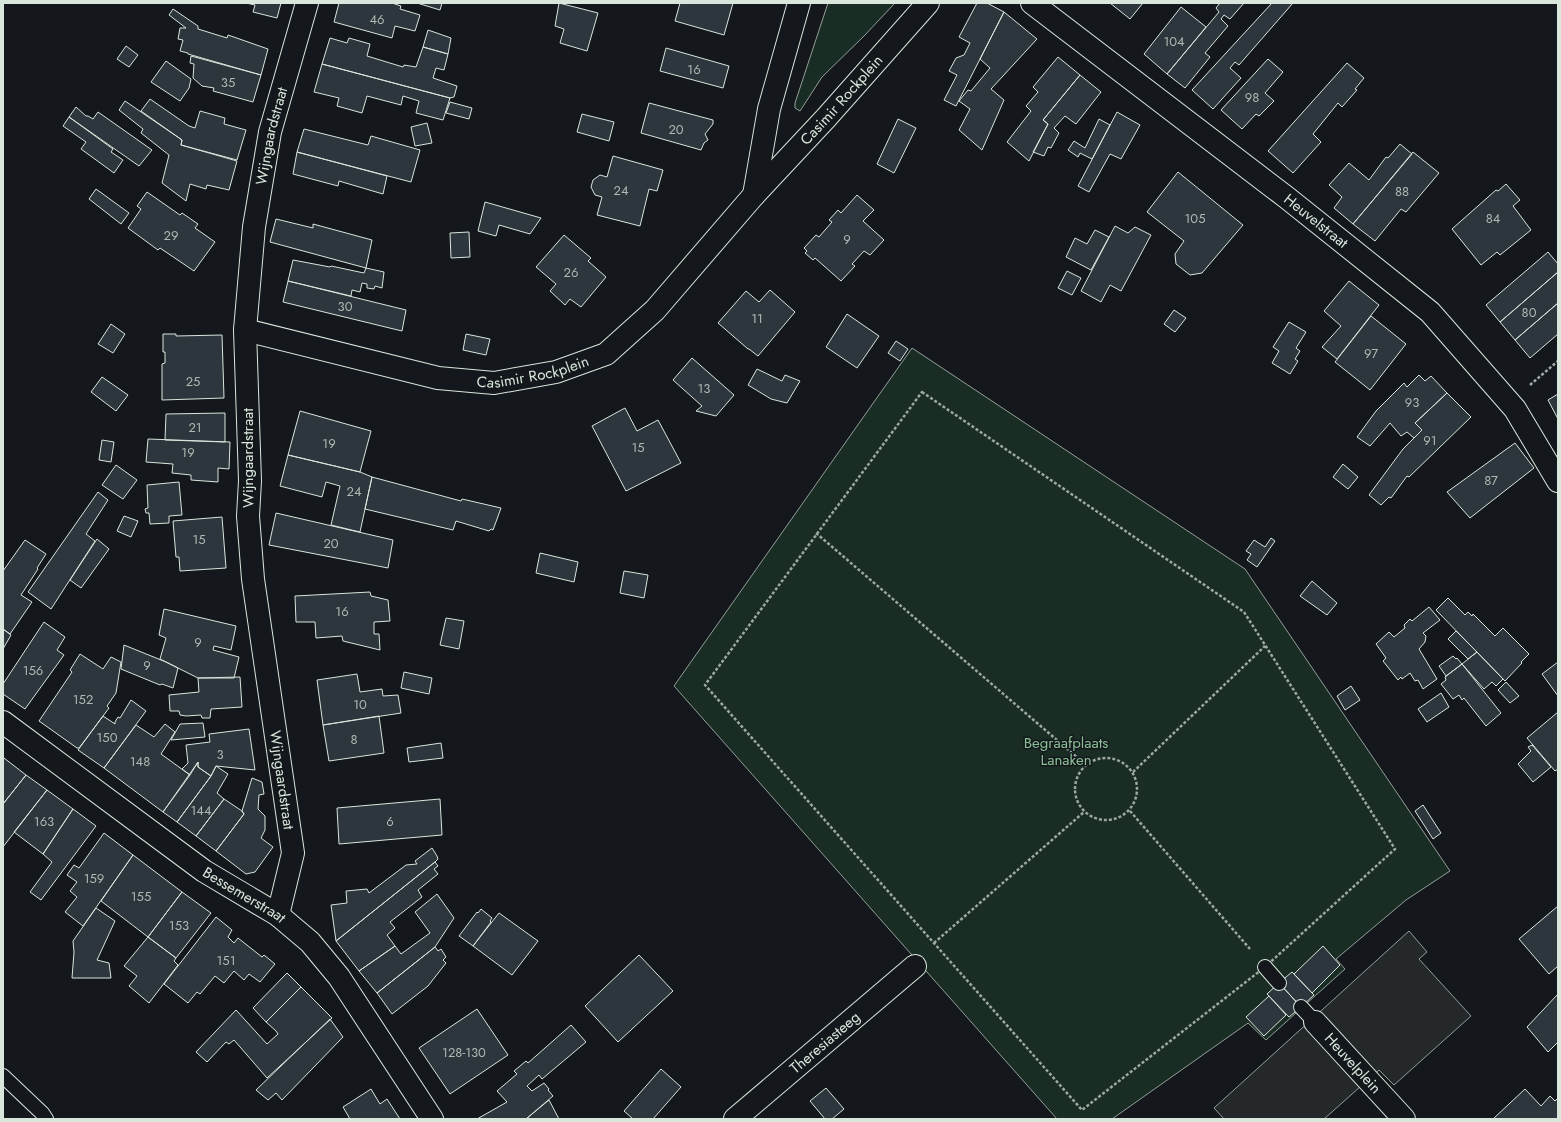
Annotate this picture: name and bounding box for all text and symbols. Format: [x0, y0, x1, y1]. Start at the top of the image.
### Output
house number: 46 [369, 10, 385, 29]
house number: 104 [1163, 32, 1185, 51]
street label: Casimir Rockplein [795, 50, 888, 150]
house number: 16 [687, 60, 701, 79]
house number: 35 [221, 73, 235, 92]
street label: Wijngaardstraat [250, 84, 293, 187]
house number: 98 [1245, 88, 1259, 107]
house number: 20 [668, 120, 684, 139]
house number: 24 [614, 181, 629, 200]
house number: 88 [1395, 182, 1409, 201]
street label: Heuvelstraat [1279, 188, 1353, 254]
house number: 105 [1185, 209, 1205, 228]
house number: 84 [1486, 209, 1501, 228]
house number: 29 [164, 226, 178, 245]
house number: 9 [843, 230, 851, 249]
house number: 26 [564, 263, 578, 282]
house number: 30 [338, 297, 353, 316]
house number: 80 [1522, 303, 1537, 322]
house number: 11 [751, 309, 763, 328]
house number: 97 [1364, 344, 1378, 363]
street label: Casimir Rockplein [476, 350, 592, 394]
house number: 25 [186, 372, 200, 391]
house number: 13 [698, 379, 710, 398]
house number: 93 [1405, 393, 1419, 412]
street label: Wijngaardstraat [237, 408, 259, 508]
house number: 21 [188, 418, 202, 437]
house number: 91 [1423, 431, 1437, 450]
house number: 19 [322, 434, 336, 453]
house number: 15 [631, 438, 645, 457]
house number: 19 [181, 443, 195, 462]
house number: 87 [1484, 471, 1498, 490]
house number: 24 [347, 482, 362, 501]
house number: 15 [192, 530, 206, 549]
house number: 20 [323, 534, 339, 553]
house number: 16 [335, 602, 349, 621]
house number: 9 [194, 633, 202, 652]
house number: 9 [143, 656, 151, 675]
house number: 156 [23, 661, 43, 680]
house number: 152 [73, 690, 93, 709]
house number: 10 [353, 695, 367, 714]
house number: 150 [97, 728, 118, 747]
street label: Wijngaardstraat [264, 729, 300, 831]
house number: 8 [350, 730, 358, 749]
park label: Begraafplaats Lanaken [1024, 732, 1108, 771]
house number: 3 [216, 745, 224, 764]
house number: 148 [130, 752, 150, 771]
house number: 144 [190, 801, 212, 820]
house number: 163 [34, 812, 54, 831]
house number: 6 [386, 812, 394, 831]
street label: Bessemerstraat [198, 862, 291, 928]
house number: 159 [84, 869, 104, 888]
house number: 155 [131, 887, 151, 906]
house number: 153 [169, 916, 189, 935]
house number: 151 [216, 951, 236, 970]
street label: Theresiasteeg [785, 1006, 865, 1079]
street label: Heuvelplein [1319, 1028, 1386, 1099]
house number: 128-130 [442, 1043, 486, 1062]

